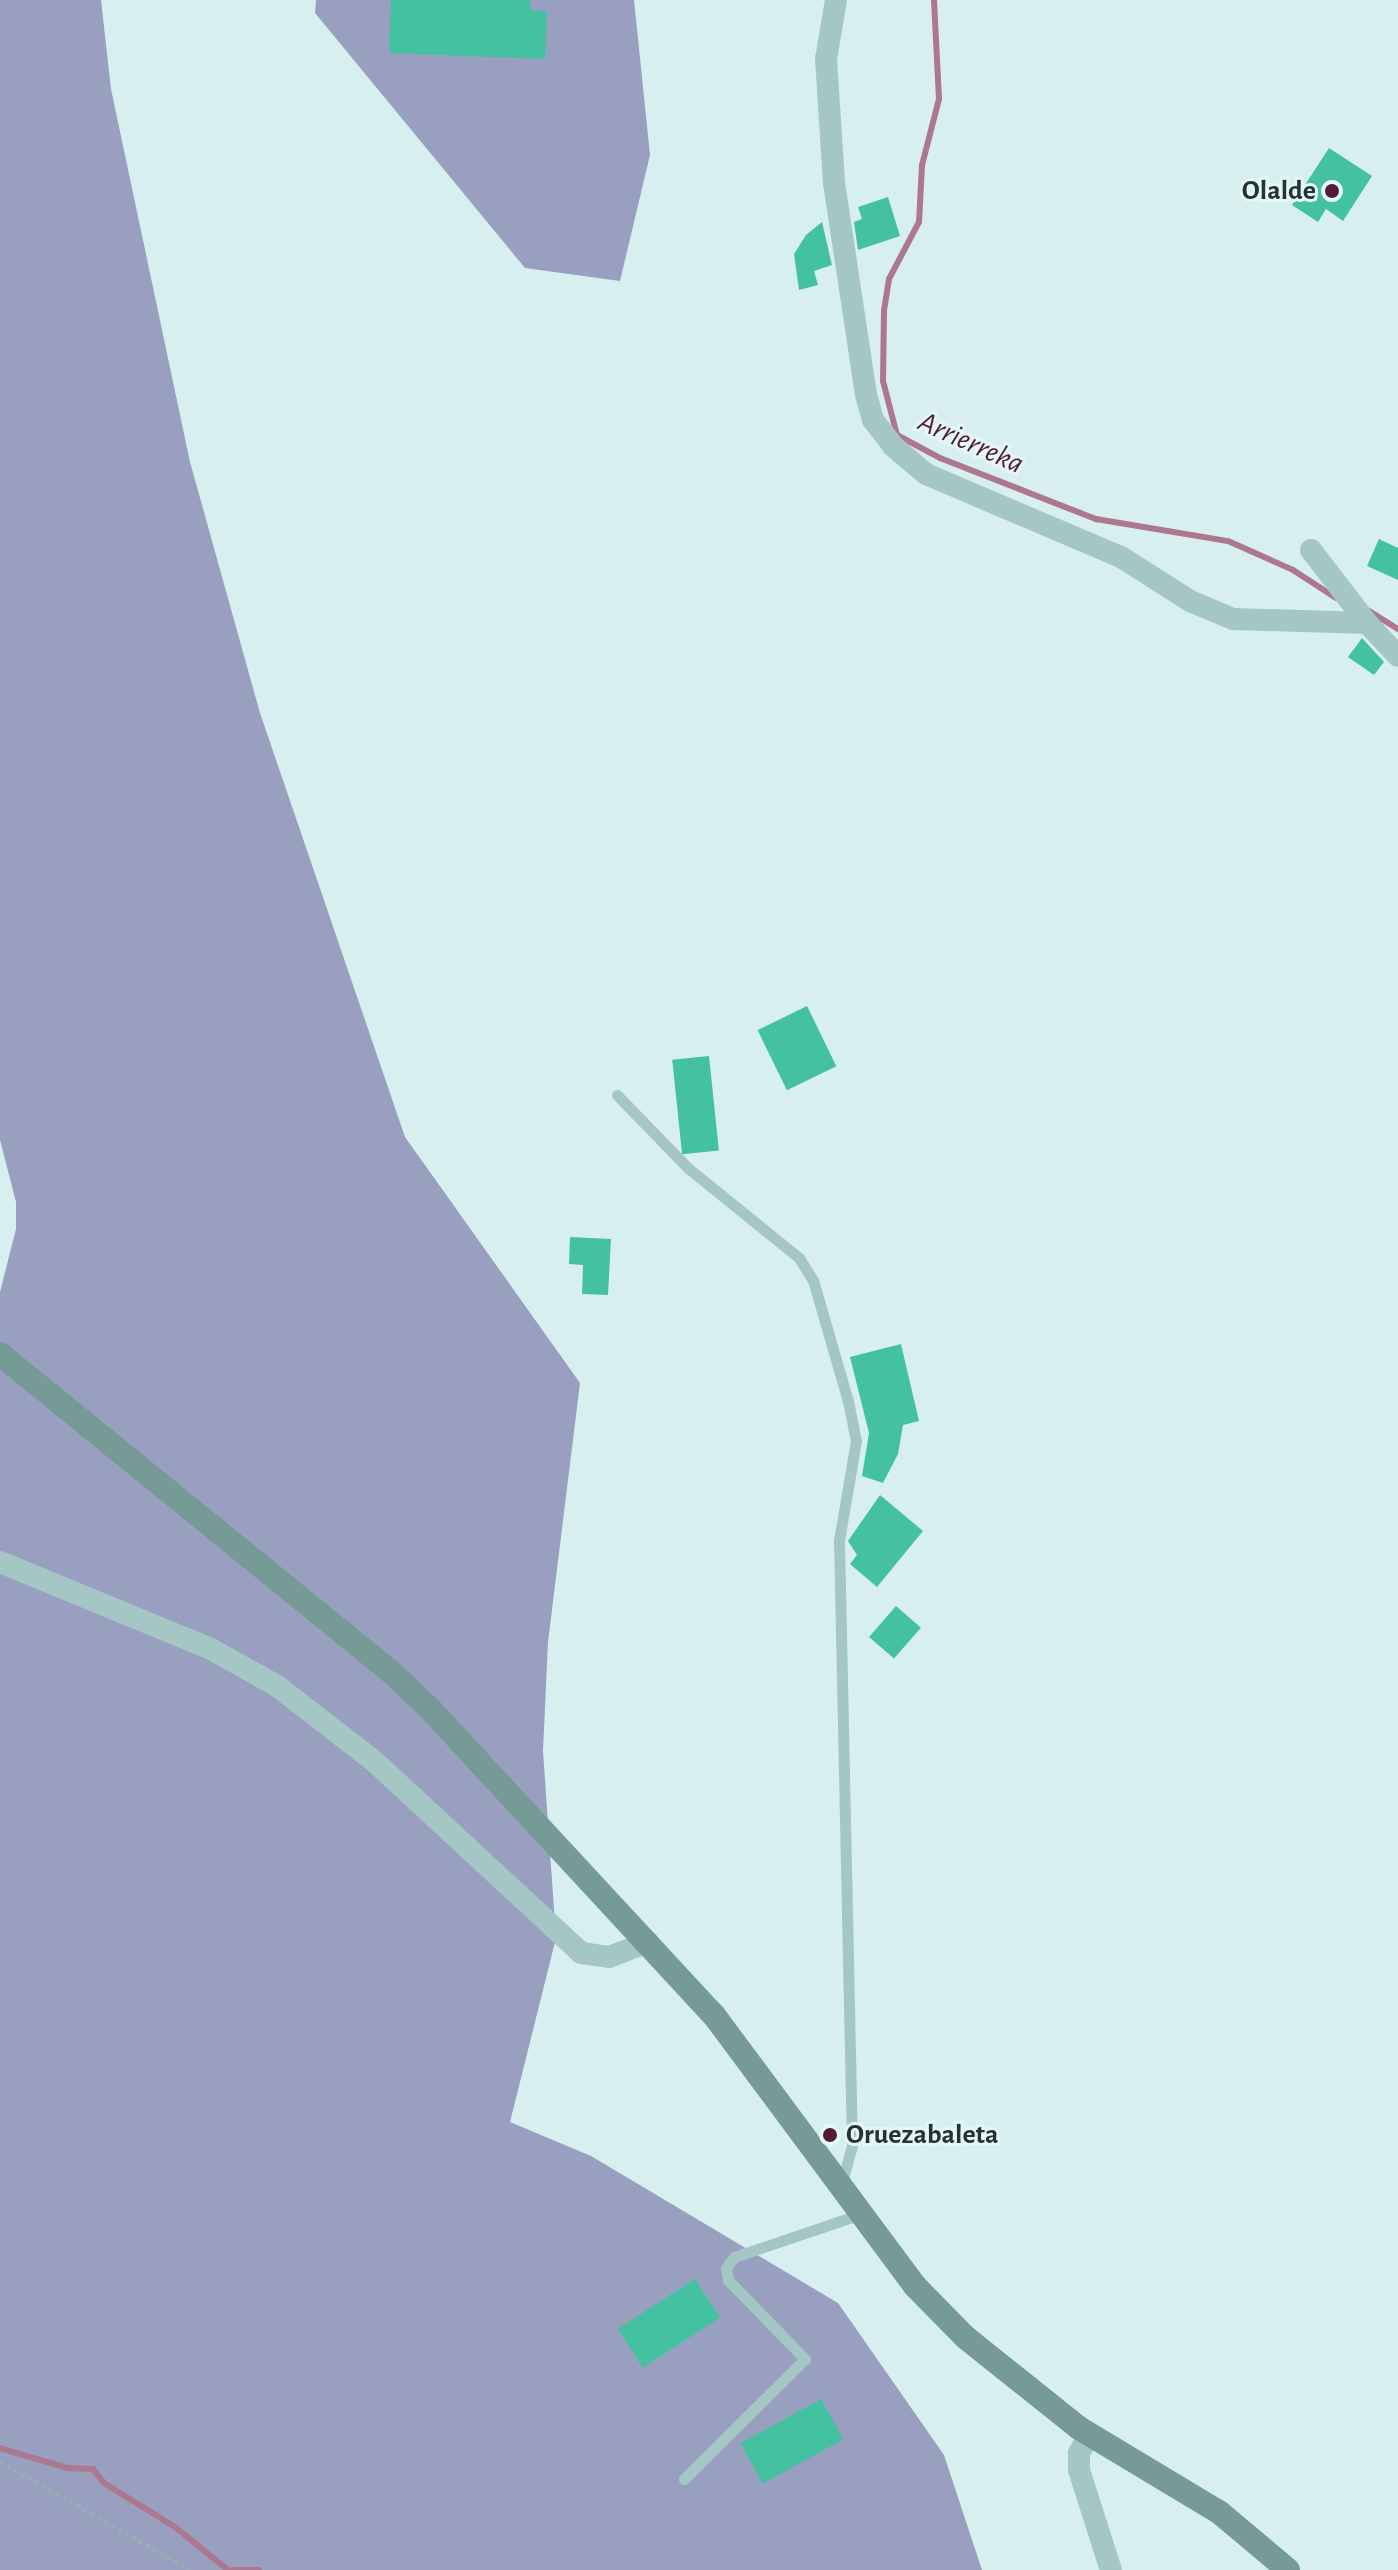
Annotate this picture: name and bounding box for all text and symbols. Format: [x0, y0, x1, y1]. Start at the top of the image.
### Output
place label: Olalde [1242, 174, 1316, 208]
marker: Olalde [1323, 182, 1341, 200]
water label: Arrierreka [913, 404, 1029, 482]
place label: Oruezabaleta [846, 2118, 999, 2152]
marker: Oruezabaleta [821, 2126, 839, 2144]

